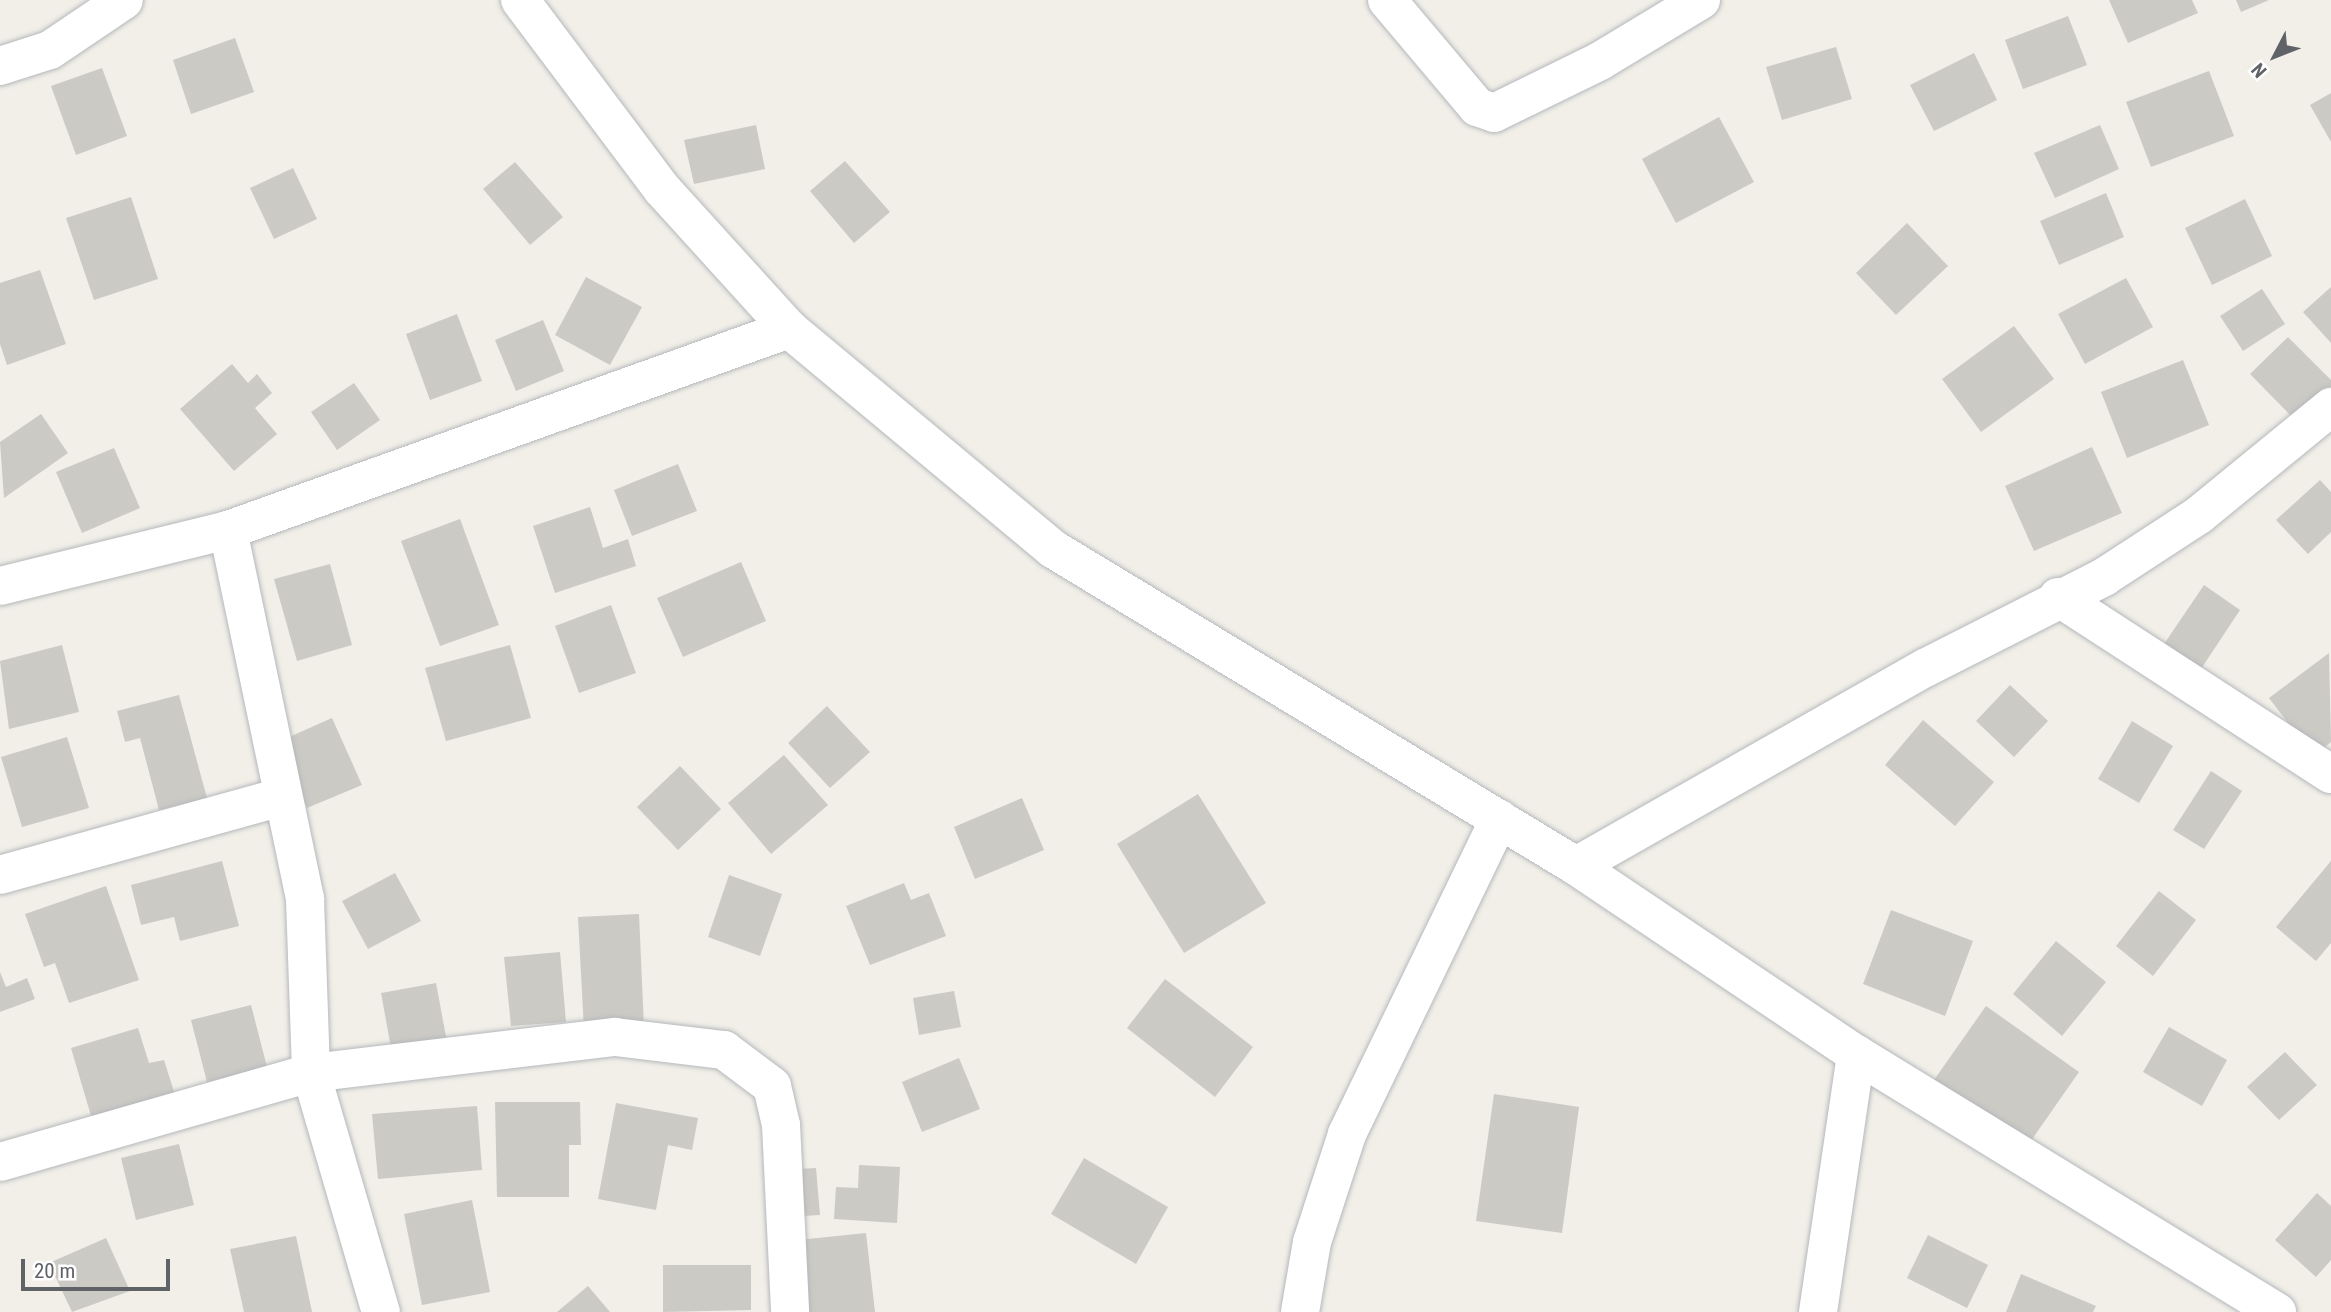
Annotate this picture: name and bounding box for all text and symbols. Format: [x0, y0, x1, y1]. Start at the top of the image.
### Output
north arrow [2240, 21, 2310, 91]
text: N [2247, 58, 2271, 82]
scale bar [24, 1246, 173, 1290]
text: 20 m [34, 1259, 75, 1283]

